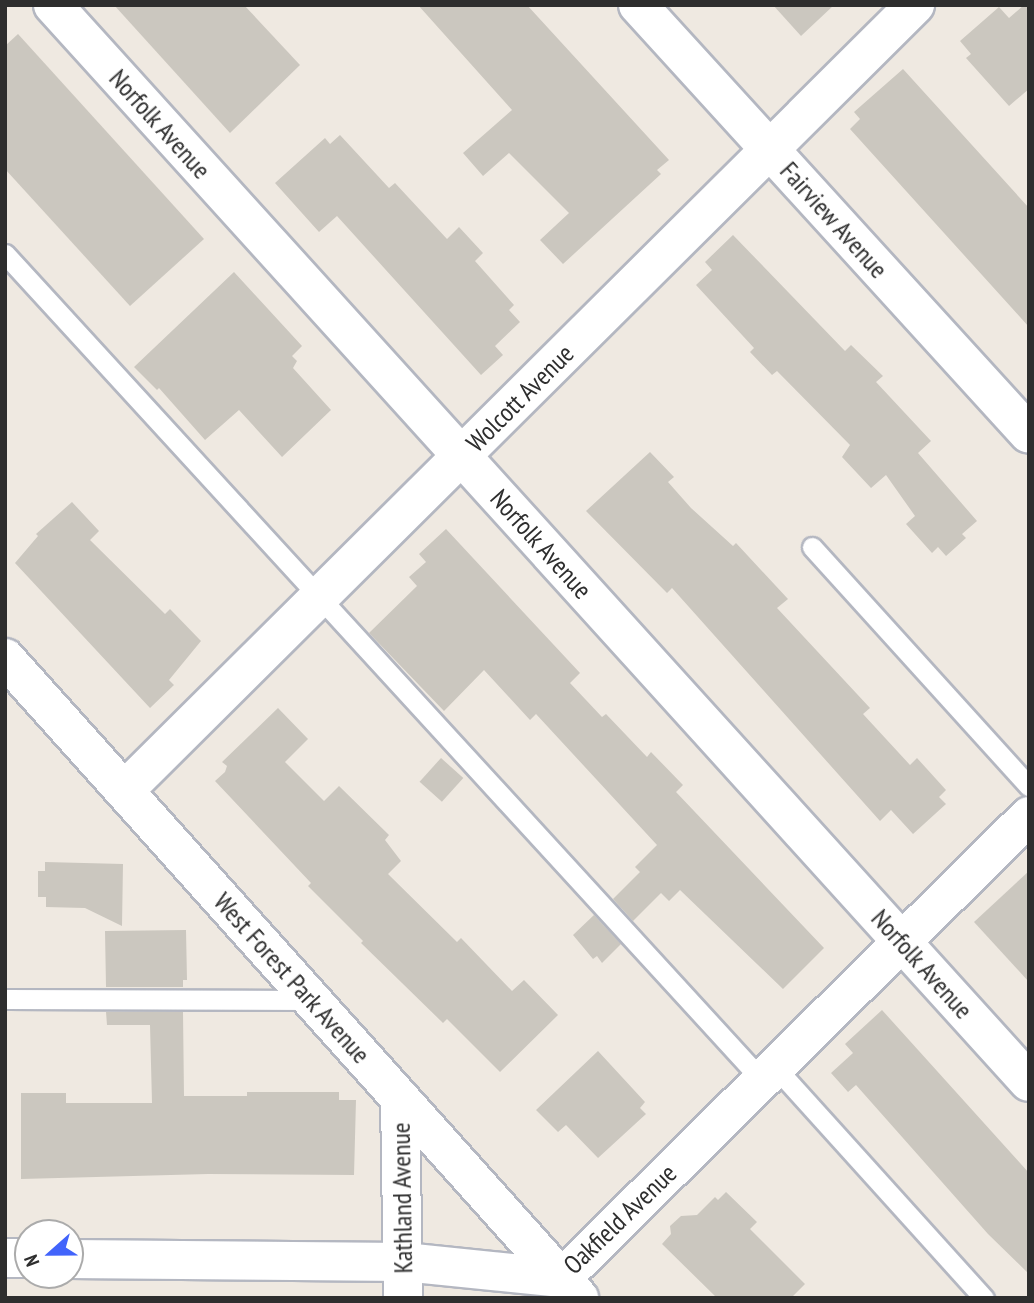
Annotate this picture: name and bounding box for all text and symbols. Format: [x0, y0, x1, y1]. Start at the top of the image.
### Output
street label: Norfolk Avenue [102, 62, 218, 186]
street label: Fairview Avenue [773, 155, 895, 285]
street label: Wolcott Avenue [460, 338, 580, 458]
street label: Norfolk Avenue [483, 482, 599, 606]
street label: West Forest Park Avenue [207, 886, 377, 1070]
street label: Norfolk Avenue [864, 902, 980, 1026]
street label: Kathland Avenue [385, 1122, 419, 1274]
street label: Oakfield Avenue [557, 1157, 683, 1281]
north arrow [14, 1219, 84, 1289]
text: N [18, 1252, 44, 1270]

